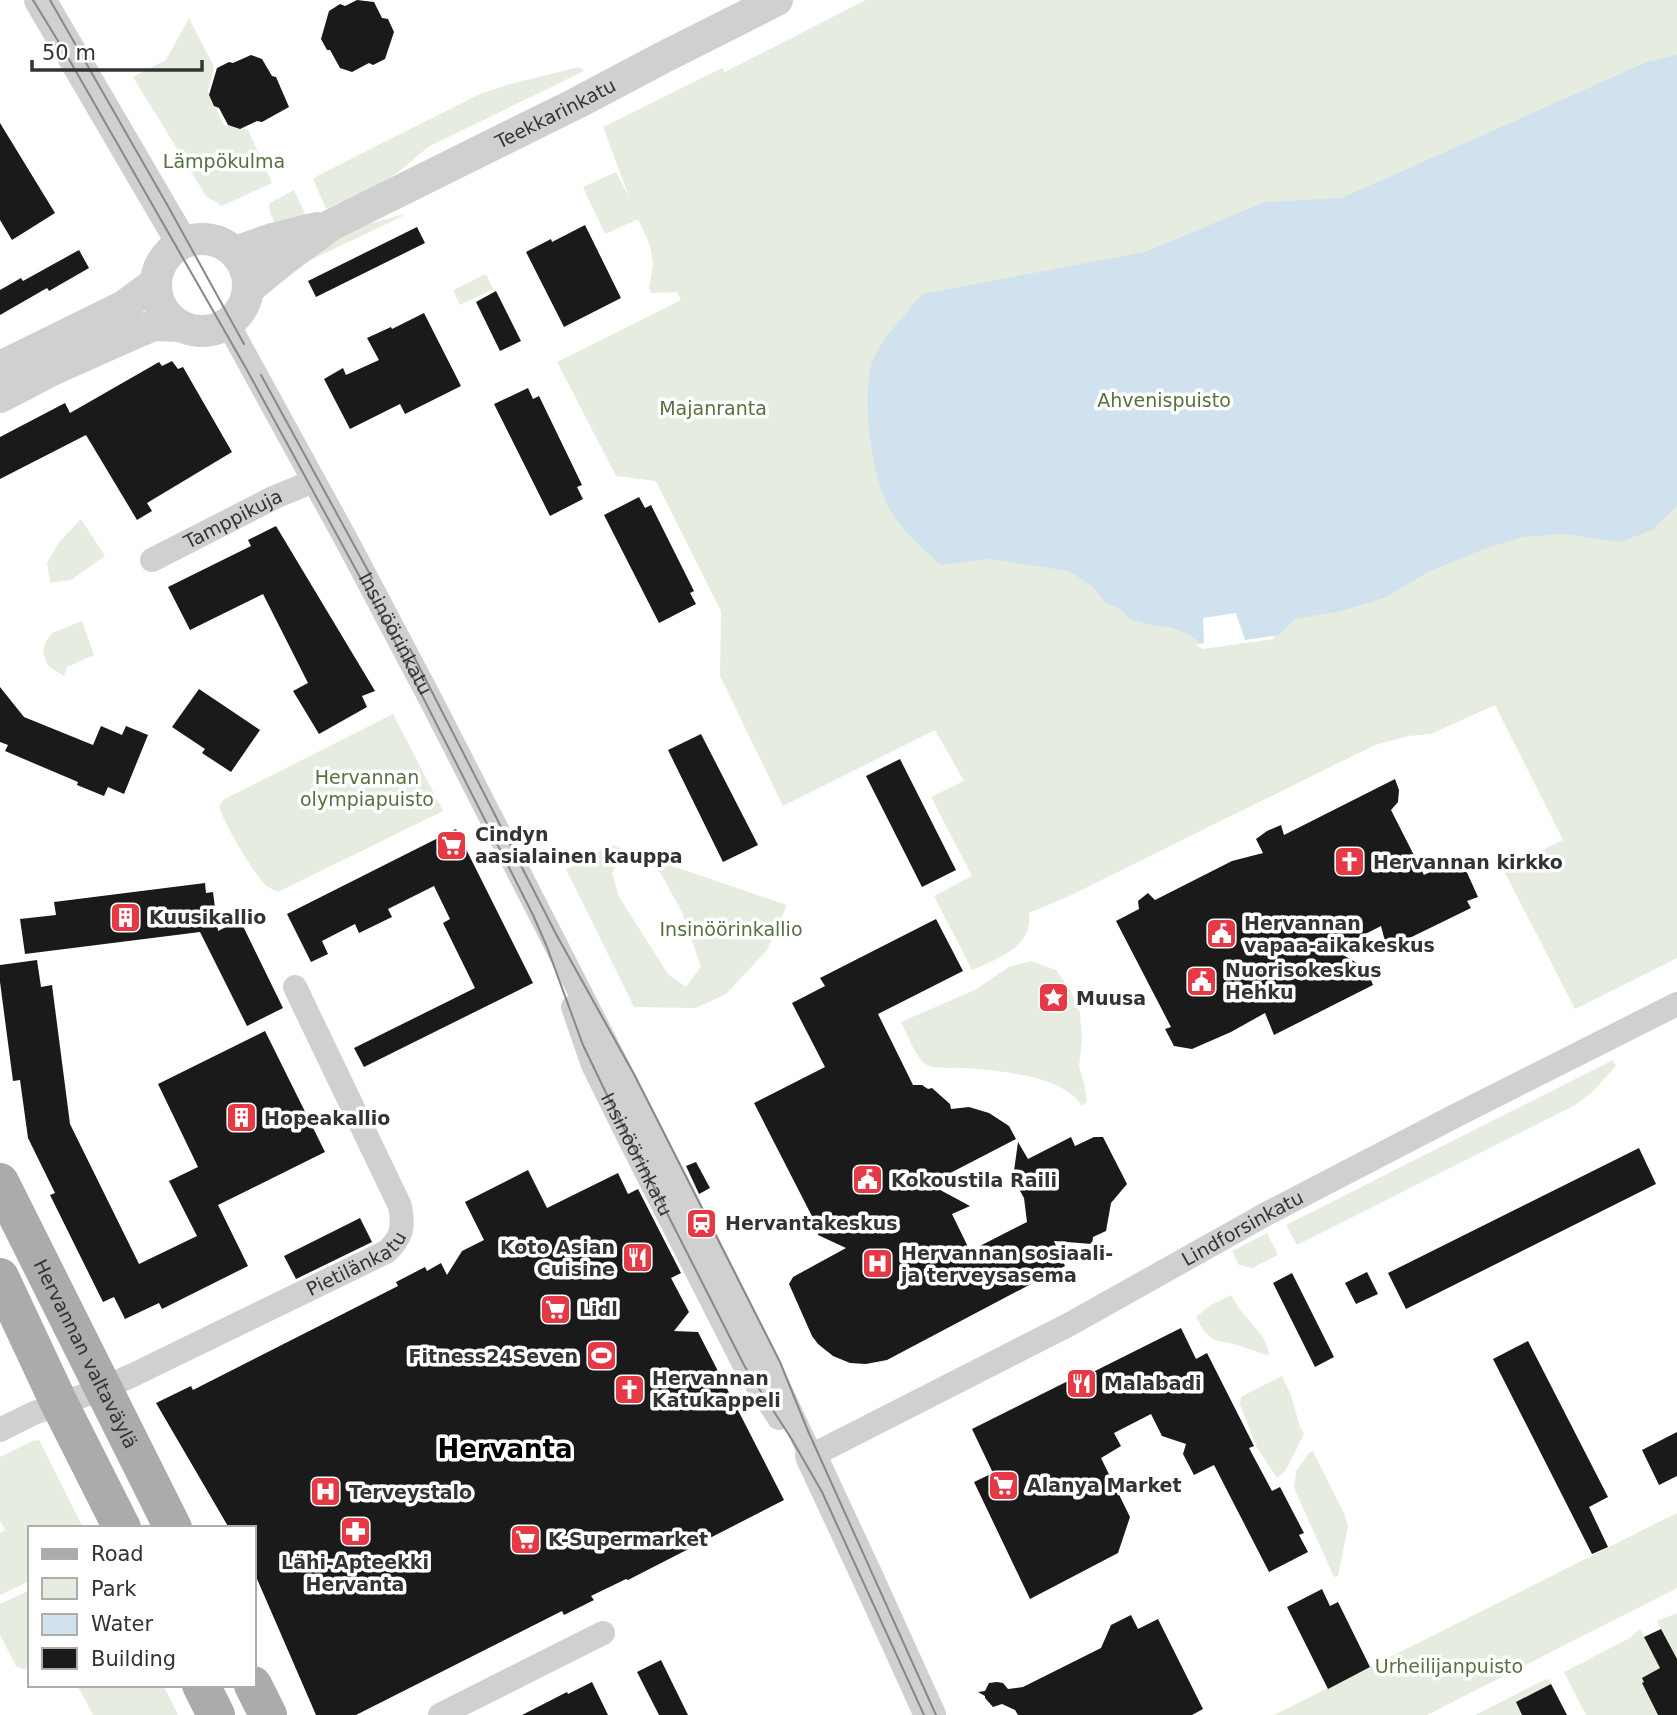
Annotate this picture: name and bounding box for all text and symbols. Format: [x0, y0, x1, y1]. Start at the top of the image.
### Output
scale bar [32, 28, 201, 72]
text: 50 m [42, 41, 96, 65]
street label: Teekkarinkatu [491, 74, 619, 153]
park label: Lämpökulma [163, 150, 285, 172]
park label: Ahvenispuisto [1097, 389, 1231, 411]
park label: Majanranta [659, 397, 767, 419]
street label: Tamppikuja [179, 484, 285, 553]
street label: Insinöörinkatu [354, 569, 437, 698]
park label: Hervannan olympiapuisto [300, 766, 434, 810]
place label: Cindyn aasialainen kauppa [475, 823, 683, 867]
supermarket icon: Cindyn aasialainen kauppa [435, 828, 469, 862]
church icon: Hervannan kirkko [1333, 845, 1367, 879]
place label: Hervannan kirkko [1373, 851, 1563, 873]
building icon: Kuusikallio [109, 900, 143, 934]
place label: Kuusikallio [149, 906, 266, 928]
place label: Hervannan vapaa-aikakeskus [1244, 912, 1435, 956]
public building icon: Hervannan vapaa-aikakeskus [1204, 917, 1238, 951]
park label: Insinöörinkallio [659, 918, 803, 940]
place label: Nuorisokeskus Hehku [1225, 959, 1382, 1003]
public building icon: Nuorisokeskus Hehku [1185, 964, 1219, 998]
place icon: Muusa [1036, 981, 1070, 1015]
place label: Muusa [1076, 987, 1146, 1009]
street label: Insinöörinkatu [597, 1089, 677, 1219]
building icon: Hopeakallio [224, 1101, 258, 1135]
place label: Hopeakallio [264, 1107, 390, 1129]
public building icon: Kokoustila Raili [851, 1163, 885, 1197]
place label: Kokoustila Raili [891, 1169, 1057, 1191]
street label: Lindforsinkatu [1178, 1186, 1307, 1270]
station icon: Hervantakeskus [685, 1206, 719, 1240]
place label: Hervantakeskus [725, 1212, 898, 1234]
street label: Pietilänkatu [303, 1228, 410, 1300]
place label: Koto Asian Cuisine [500, 1236, 615, 1280]
restaurant icon: Koto Asian Cuisine [621, 1241, 655, 1275]
place label: Hervannan sosiaali- ja terveysasema [900, 1242, 1113, 1286]
hospital icon: Hervannan sosiaali- ja terveysasema [861, 1247, 895, 1281]
street label: Hervannan valtaväylä [29, 1255, 142, 1452]
supermarket icon: Lidl [539, 1292, 573, 1326]
place label: Lidl [579, 1298, 618, 1320]
sports icon: Fitness24Seven [584, 1339, 618, 1373]
place label: Fitness24Seven [409, 1345, 578, 1367]
restaurant icon: Malabadi [1064, 1366, 1098, 1400]
place label: Hervannan Katukappeli [652, 1367, 781, 1411]
church icon: Hervannan Katukappeli [612, 1372, 646, 1406]
place label: Malabadi [1104, 1372, 1202, 1394]
district label: Hervanta [437, 1434, 573, 1464]
supermarket icon: Alanya Market [987, 1468, 1021, 1502]
place label: Alanya Market [1027, 1474, 1182, 1496]
hospital icon: Terveystalo [309, 1475, 343, 1509]
place label: Terveystalo [349, 1481, 472, 1503]
pharmacy icon: Lähi-Apteekki Hervanta [338, 1514, 372, 1548]
supermarket icon: K-Supermarket [508, 1522, 542, 1556]
legend [28, 1526, 256, 1687]
place label: K-Supermarket [548, 1528, 708, 1550]
text: Road [91, 1542, 144, 1566]
place label: Lähi-Apteekki Hervanta [281, 1551, 429, 1595]
text: Park [91, 1577, 137, 1601]
text: Water [91, 1612, 153, 1636]
text: Building [91, 1647, 176, 1671]
park label: Urheilijanpuisto [1375, 1655, 1523, 1677]

